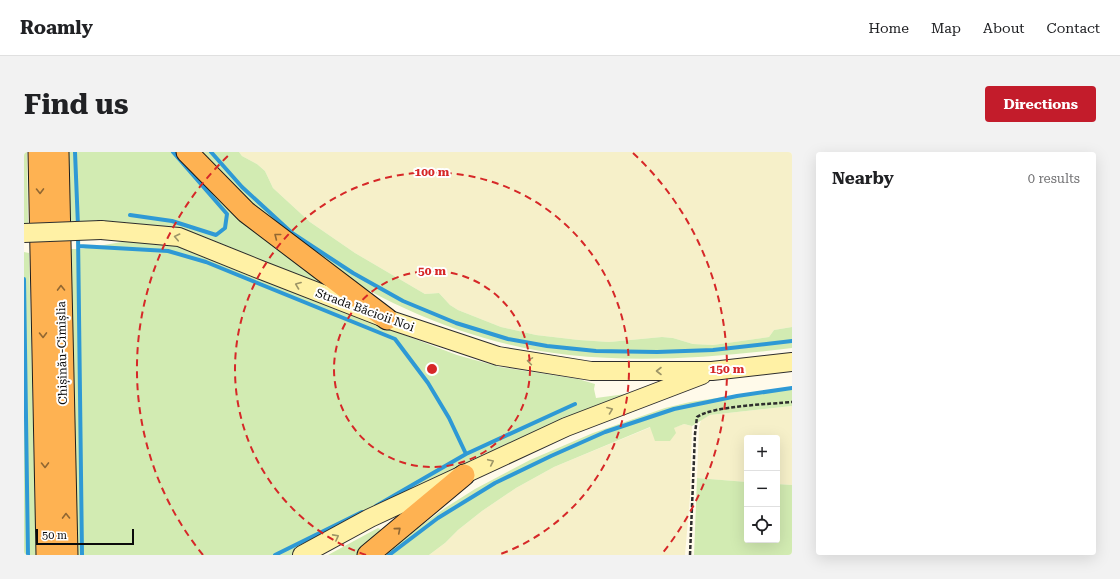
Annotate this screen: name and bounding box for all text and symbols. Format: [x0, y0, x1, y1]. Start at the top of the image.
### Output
text: Roamly [20, 16, 93, 39]
text: Home [868, 20, 909, 36]
text: Map [931, 20, 961, 36]
text: About [983, 20, 1025, 36]
text: Contact [1047, 20, 1100, 36]
button: Directions [985, 86, 1096, 122]
text: Find us [24, 88, 128, 121]
text: 100 m [415, 165, 450, 179]
text: Nearby [832, 168, 894, 188]
text: 0 results [1028, 171, 1080, 186]
one-way arrow [36, 188, 44, 194]
one-way arrow [174, 234, 180, 242]
one-way arrow [275, 234, 282, 241]
text: 50 m [418, 264, 446, 278]
one-way arrow [294, 281, 301, 289]
one-way arrow [57, 285, 65, 291]
street label: Strada Băcioii Noi [314, 286, 416, 334]
street label: Chișinău-Cimișlia [54, 300, 71, 405]
one-way arrow [39, 332, 47, 338]
one-way arrow [527, 357, 533, 366]
centre of rings [425, 362, 439, 376]
text: 150 m [710, 362, 745, 376]
one-way arrow [656, 367, 662, 375]
one-way arrow [606, 406, 613, 414]
map controls [744, 435, 780, 543]
button: + [744, 435, 780, 471]
one-way arrow [487, 459, 494, 467]
one-way arrow [41, 462, 49, 468]
button: − [744, 471, 780, 507]
button: locate [744, 507, 780, 543]
one-way arrow [62, 513, 70, 519]
scale bar [36, 527, 134, 546]
one-way arrow [394, 527, 401, 534]
text: 50 m [42, 529, 67, 542]
one-way arrow [332, 534, 339, 541]

